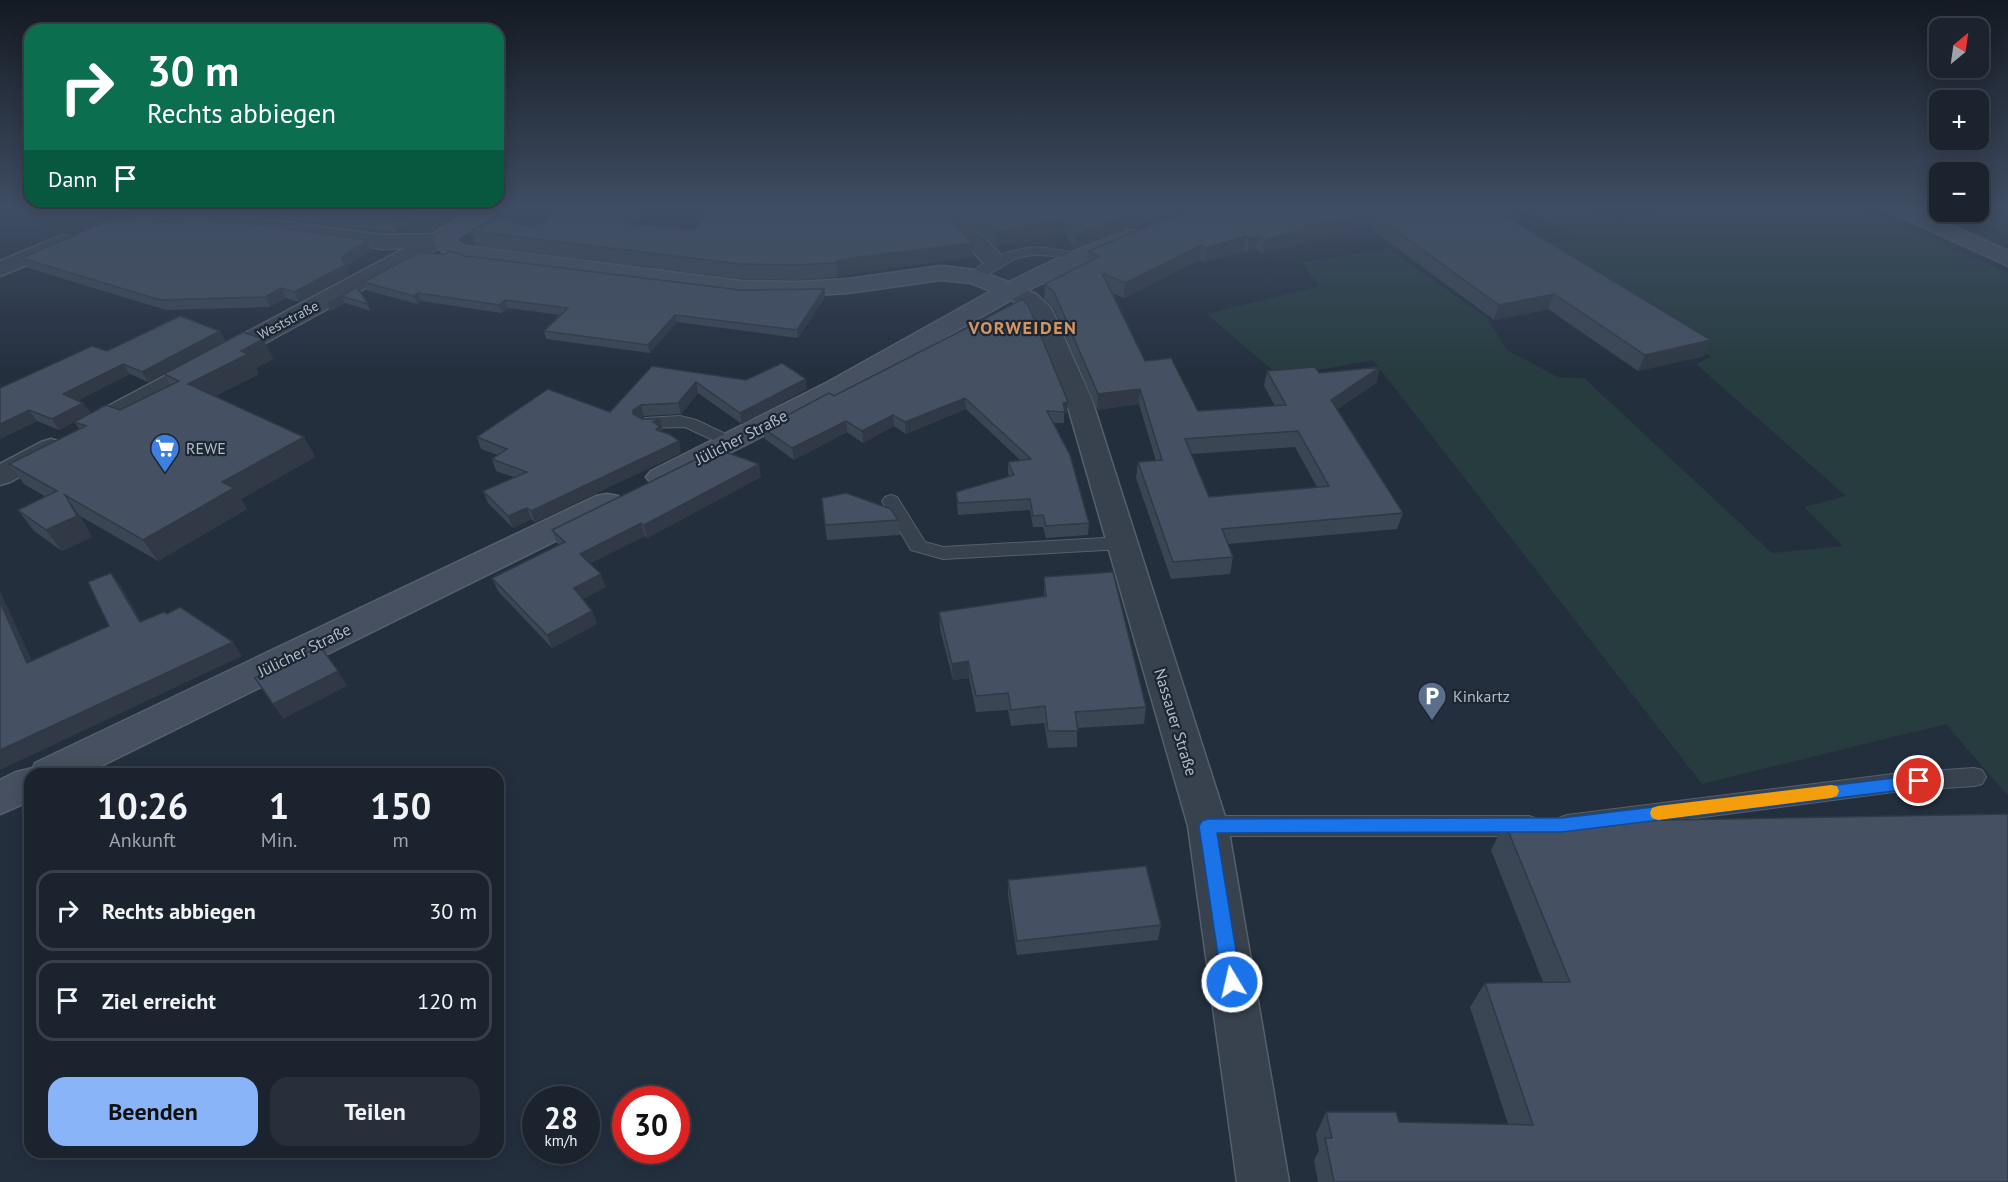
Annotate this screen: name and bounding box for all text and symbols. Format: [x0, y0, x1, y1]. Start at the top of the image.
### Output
north arrow [1929, 18, 1989, 78]
map controls [1929, 18, 1989, 222]
text: 30 m [147, 43, 239, 98]
icon: right [48, 48, 126, 126]
button: + [1929, 90, 1989, 150]
text: Rechts abbiegen [147, 96, 336, 130]
icon: arrive [109, 162, 142, 195]
button: − [1929, 162, 1989, 222]
text: Dann [48, 165, 97, 193]
street label: Weststraße [254, 296, 322, 344]
district label: VORWEIDEN [968, 316, 1077, 339]
street label: Jülicher Straße [691, 405, 791, 469]
supermarket icon: REWE [149, 432, 181, 474]
place label: REWE [186, 438, 226, 458]
street label: Jülicher Straße [253, 619, 354, 682]
street label: Nassauer Straße [1150, 666, 1202, 778]
parking icon: Kinkartz [1416, 680, 1448, 722]
place label: Kinkartz [1453, 686, 1510, 706]
pin [1893, 755, 1944, 806]
icon: arrive [1902, 764, 1935, 797]
text: 10:26 [97, 782, 188, 829]
text: 1 [269, 782, 289, 829]
text: 150 [370, 782, 431, 829]
text: Ankunft [109, 827, 176, 853]
text: Min. [261, 827, 297, 853]
text: m [393, 827, 409, 853]
icon: right [51, 894, 84, 927]
text: Rechts abbiegen [102, 897, 256, 925]
text: 30 m [429, 897, 477, 925]
position arrow [1200, 950, 1264, 1014]
icon: arrive [51, 984, 84, 1017]
text: Ziel erreicht [102, 987, 216, 1015]
text: 120 m [417, 987, 477, 1015]
button: Beenden [48, 1077, 258, 1146]
button: Teilen [270, 1077, 480, 1146]
speed limit sign: 30 [612, 1086, 690, 1164]
text: 28 [544, 1098, 578, 1137]
text: km/h [545, 1131, 577, 1150]

